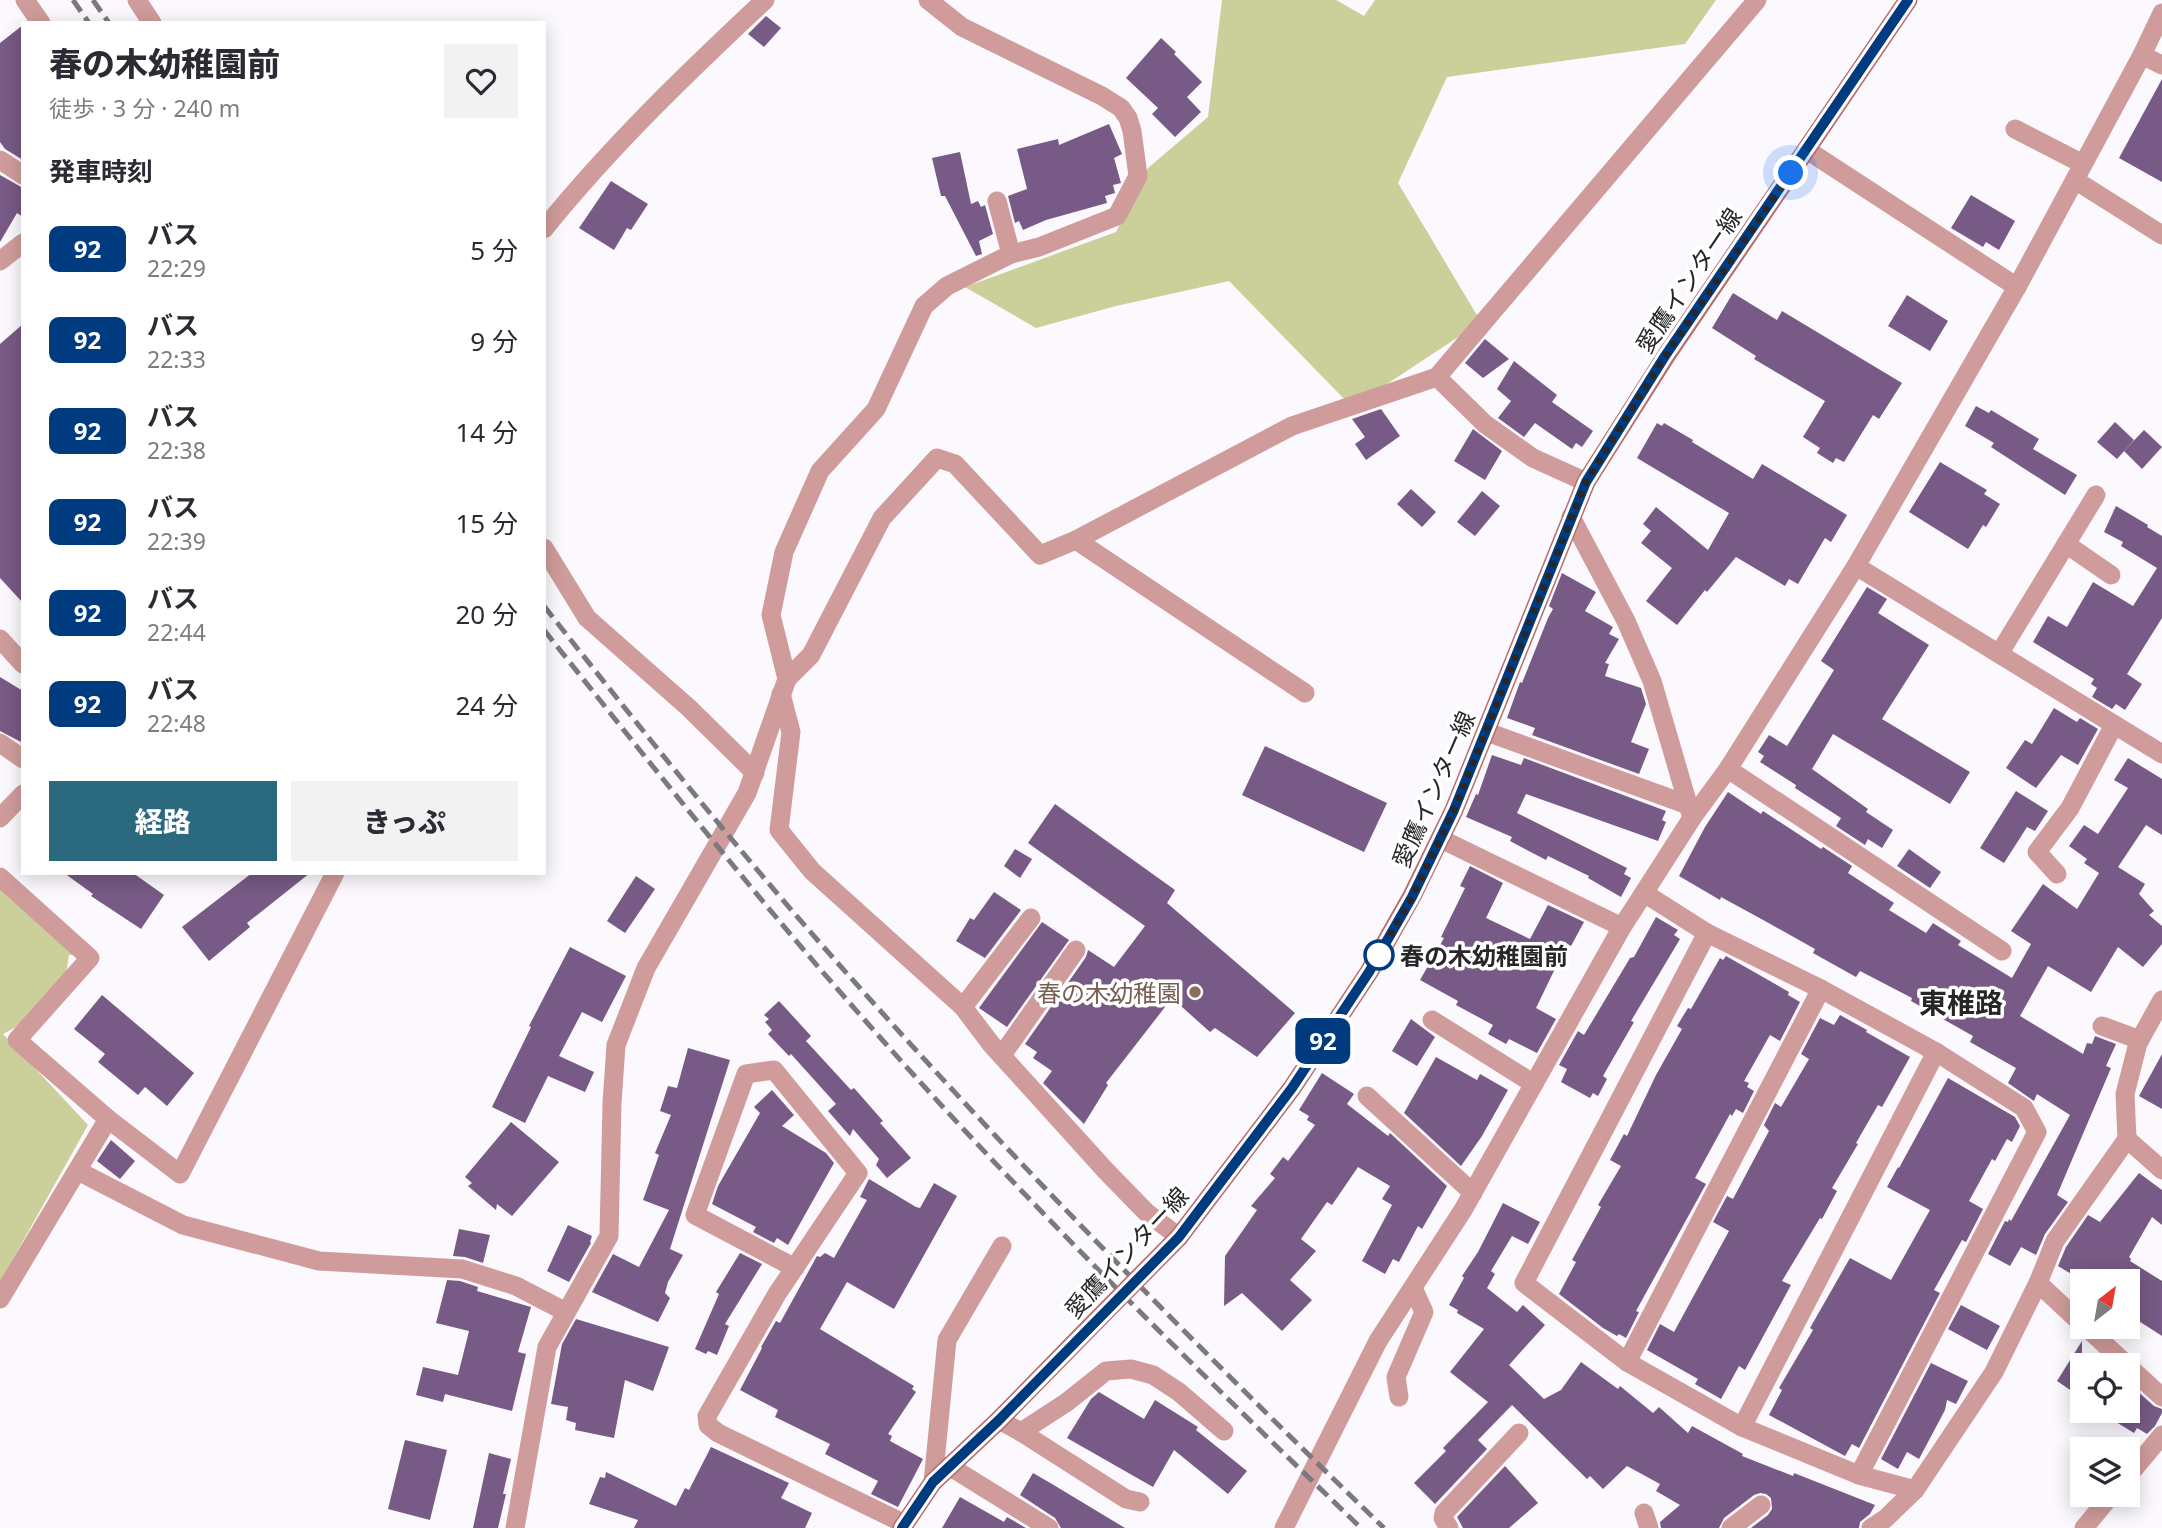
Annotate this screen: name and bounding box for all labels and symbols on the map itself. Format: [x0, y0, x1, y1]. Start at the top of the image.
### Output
your location [1773, 155, 1808, 190]
street label: 愛鷹インター線 [1627, 201, 1749, 359]
street label: 愛鷹インター線 [1384, 706, 1482, 872]
place label: 春の木幼稚園前 [1400, 939, 1568, 972]
marker: 春の木幼稚園前 [1364, 940, 1394, 970]
place label: 春の木幼稚園 [1037, 976, 1181, 1009]
district label: 東椎路 [1919, 983, 2003, 1021]
marker: 春の木幼稚園 [1187, 984, 1203, 1000]
line badge: 92 [1292, 1018, 1354, 1064]
street label: 愛鷹インター線 [1057, 1179, 1195, 1325]
north arrow [2070, 1269, 2140, 1339]

